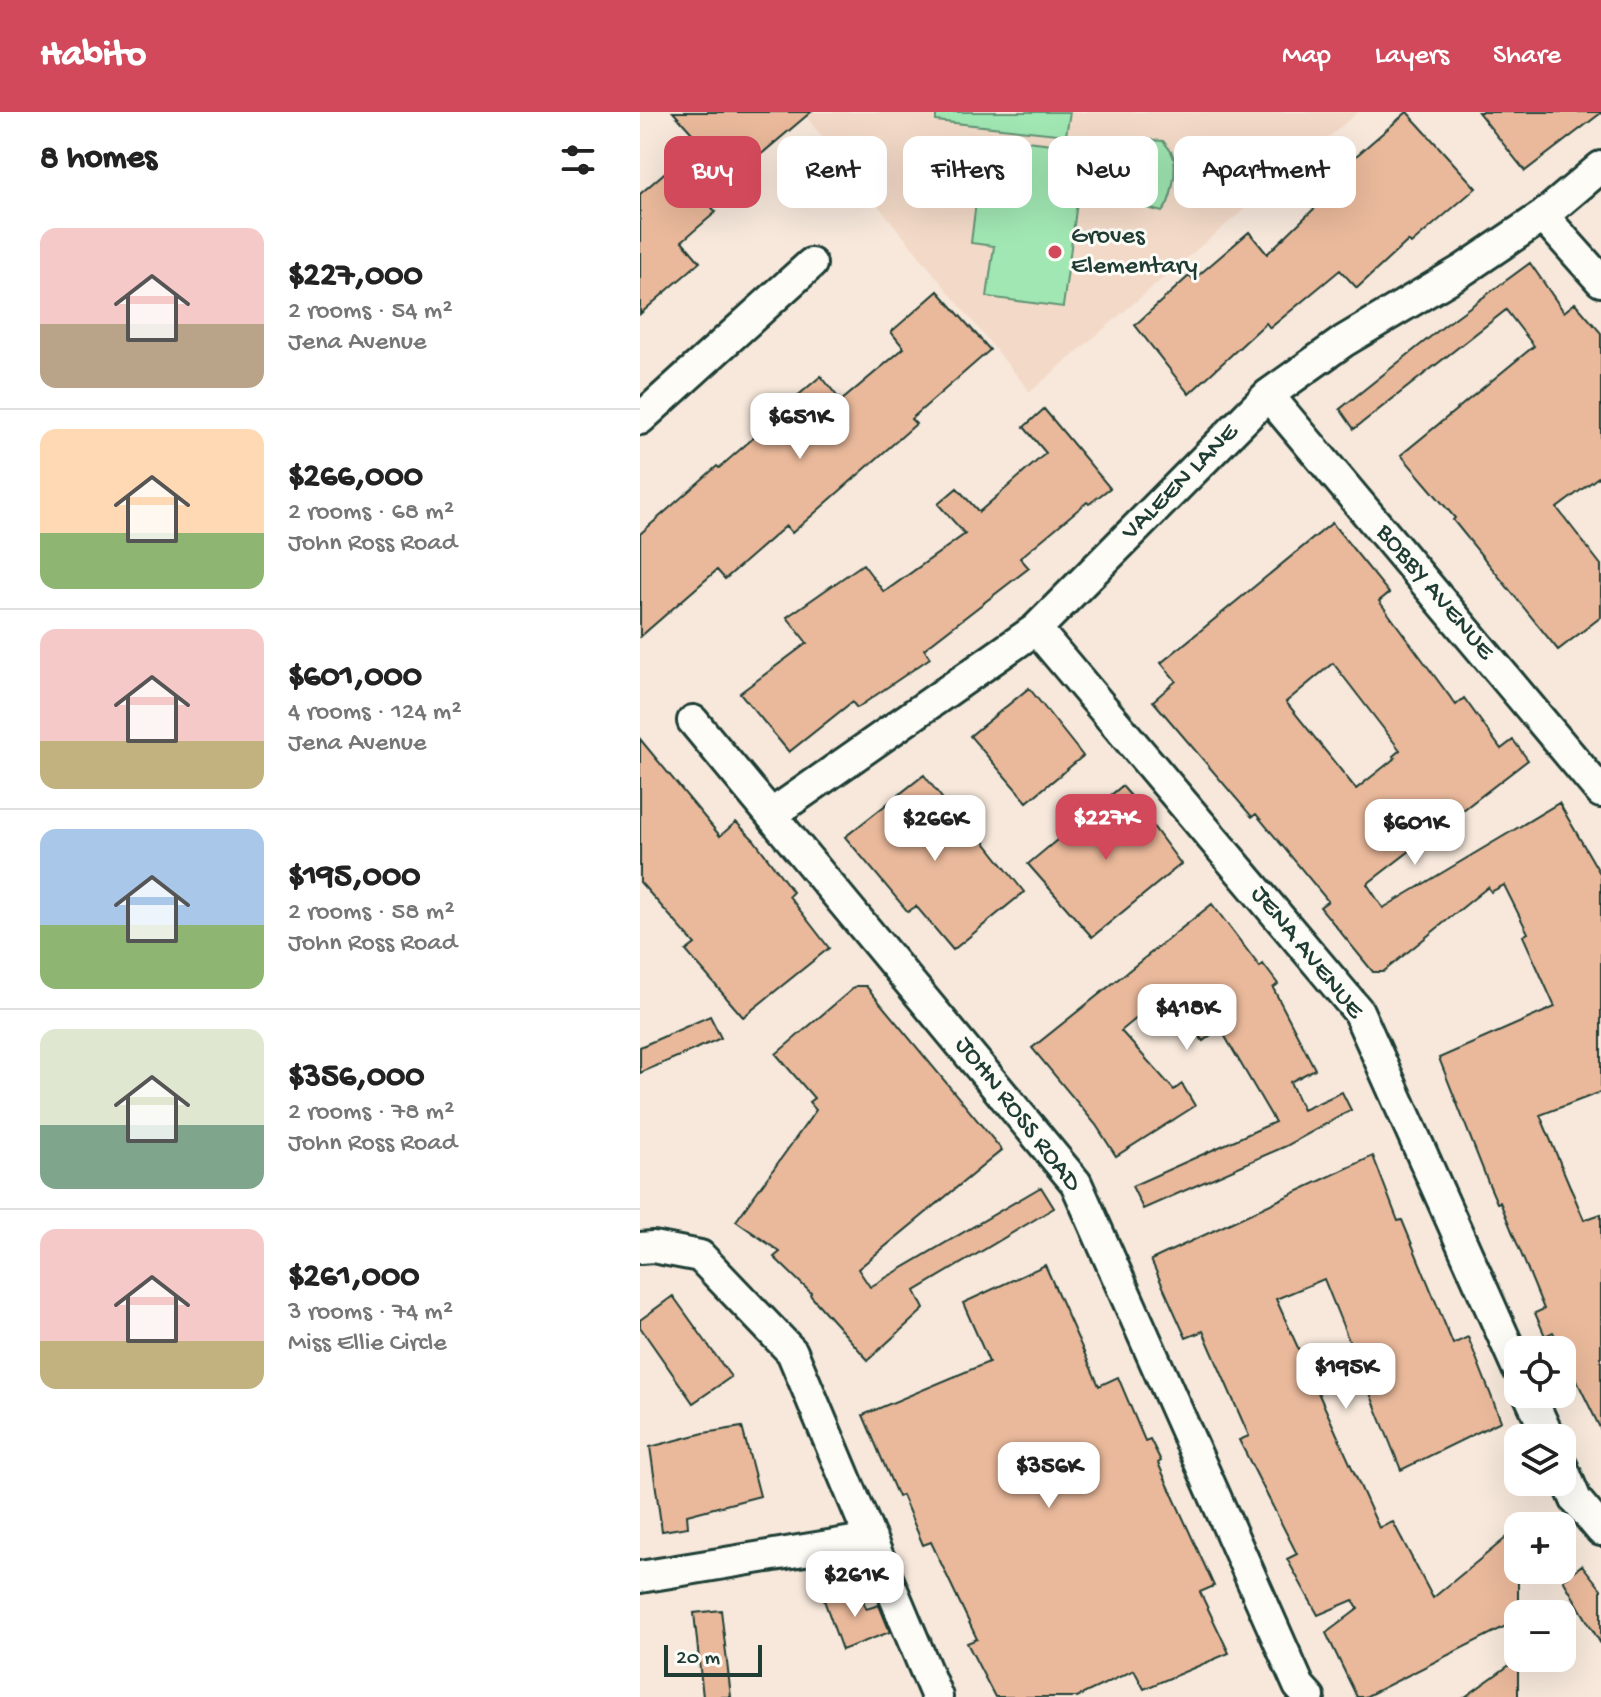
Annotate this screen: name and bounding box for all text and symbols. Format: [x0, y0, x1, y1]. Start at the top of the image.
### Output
text: Habito [40, 34, 146, 78]
text: Map [1282, 40, 1331, 73]
text: Layers [1375, 40, 1449, 73]
text: Share [1493, 40, 1561, 73]
chip: Buy [664, 136, 761, 208]
chip: Rent [777, 136, 887, 208]
chip: Filters [903, 136, 1032, 208]
chip: New [1048, 136, 1158, 208]
chip: Apartment [1174, 136, 1356, 208]
icon: filters [556, 138, 600, 182]
text: 8 homes [40, 140, 157, 180]
place label: Groves Elementary [1071, 222, 1198, 283]
marker: Groves Elementary [1046, 243, 1064, 261]
text: $227,000 [288, 257, 423, 297]
icon: home [104, 260, 200, 356]
text: 2 rooms · 54 m² [288, 297, 453, 328]
text: Jena Avenue [288, 328, 426, 359]
pin: $651K [744, 393, 856, 461]
text: $651K [768, 403, 832, 434]
street label: VALEEN LANE [1115, 417, 1247, 549]
text: $266,000 [288, 458, 423, 498]
icon: home [104, 461, 200, 557]
text: 2 rooms · 68 m² [288, 498, 454, 529]
street label: BOBBY AVENUE [1368, 518, 1500, 668]
text: John Ross Road [288, 529, 457, 560]
text: $601,000 [288, 658, 422, 698]
icon: home [104, 661, 200, 757]
text: 4 rooms · 124 m² [288, 698, 462, 729]
text: Jena Avenue [288, 729, 426, 760]
pin: $227K [1050, 794, 1162, 862]
pin: $266K [879, 795, 991, 863]
pin: $601K [1359, 799, 1471, 867]
text: $227K [1073, 804, 1139, 835]
text: $266K [902, 805, 968, 836]
text: $601K [1383, 809, 1447, 840]
text: $195,000 [288, 858, 421, 898]
icon: home [104, 861, 200, 957]
street label: JENA AVENUE [1243, 880, 1370, 1027]
text: 2 rooms · 58 m² [288, 898, 454, 929]
text: John Ross Road [288, 929, 457, 960]
pin: $418K [1131, 984, 1243, 1052]
text: $418K [1155, 994, 1219, 1025]
street label: JOHN ROSS ROAD [947, 1031, 1087, 1199]
text: $356,000 [288, 1058, 425, 1098]
icon: home [104, 1061, 200, 1157]
text: 2 rooms · 78 m² [288, 1098, 454, 1129]
text: John Ross Road [288, 1129, 457, 1160]
text: $261,000 [288, 1258, 420, 1298]
icon: home [104, 1261, 200, 1357]
text: 3 rooms · 74 m² [288, 1298, 453, 1329]
text: Miss Ellie Circle [288, 1329, 447, 1360]
map controls [1504, 1336, 1576, 1672]
button: locate [1504, 1336, 1576, 1408]
pin: $195K [1290, 1343, 1402, 1411]
text: $195K [1314, 1353, 1378, 1384]
button: layers [1504, 1424, 1576, 1496]
pin: $356K [993, 1442, 1105, 1510]
text: $356K [1016, 1452, 1082, 1483]
button: + [1504, 1512, 1576, 1584]
pin: $261K [799, 1551, 911, 1619]
text: $261K [824, 1561, 886, 1592]
button: − [1504, 1600, 1576, 1672]
scale bar [664, 1641, 762, 1677]
text: 20 m [676, 1646, 720, 1672]

